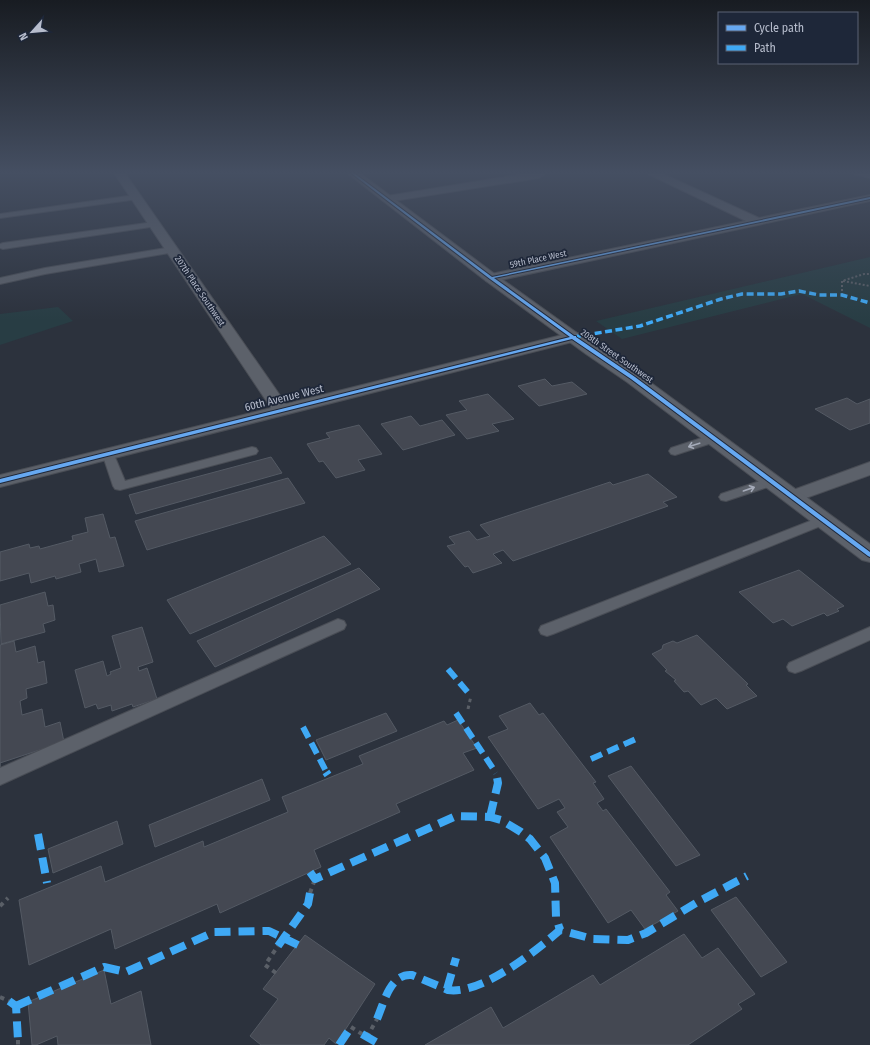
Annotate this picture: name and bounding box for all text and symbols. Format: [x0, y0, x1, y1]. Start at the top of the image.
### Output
north arrow [12, 12, 52, 52]
legend [718, 12, 858, 64]
text: Cycle path [754, 21, 804, 35]
text: N [16, 30, 31, 42]
text: Path [754, 41, 776, 55]
street label: 59th Place West [509, 248, 567, 270]
street label: 207th Place Southwest [173, 254, 227, 328]
street label: 208th Street Southwest [579, 327, 655, 385]
street label: 60th Avenue West [243, 382, 325, 414]
one-way arrow [689, 441, 701, 449]
one-way arrow [742, 485, 755, 492]

